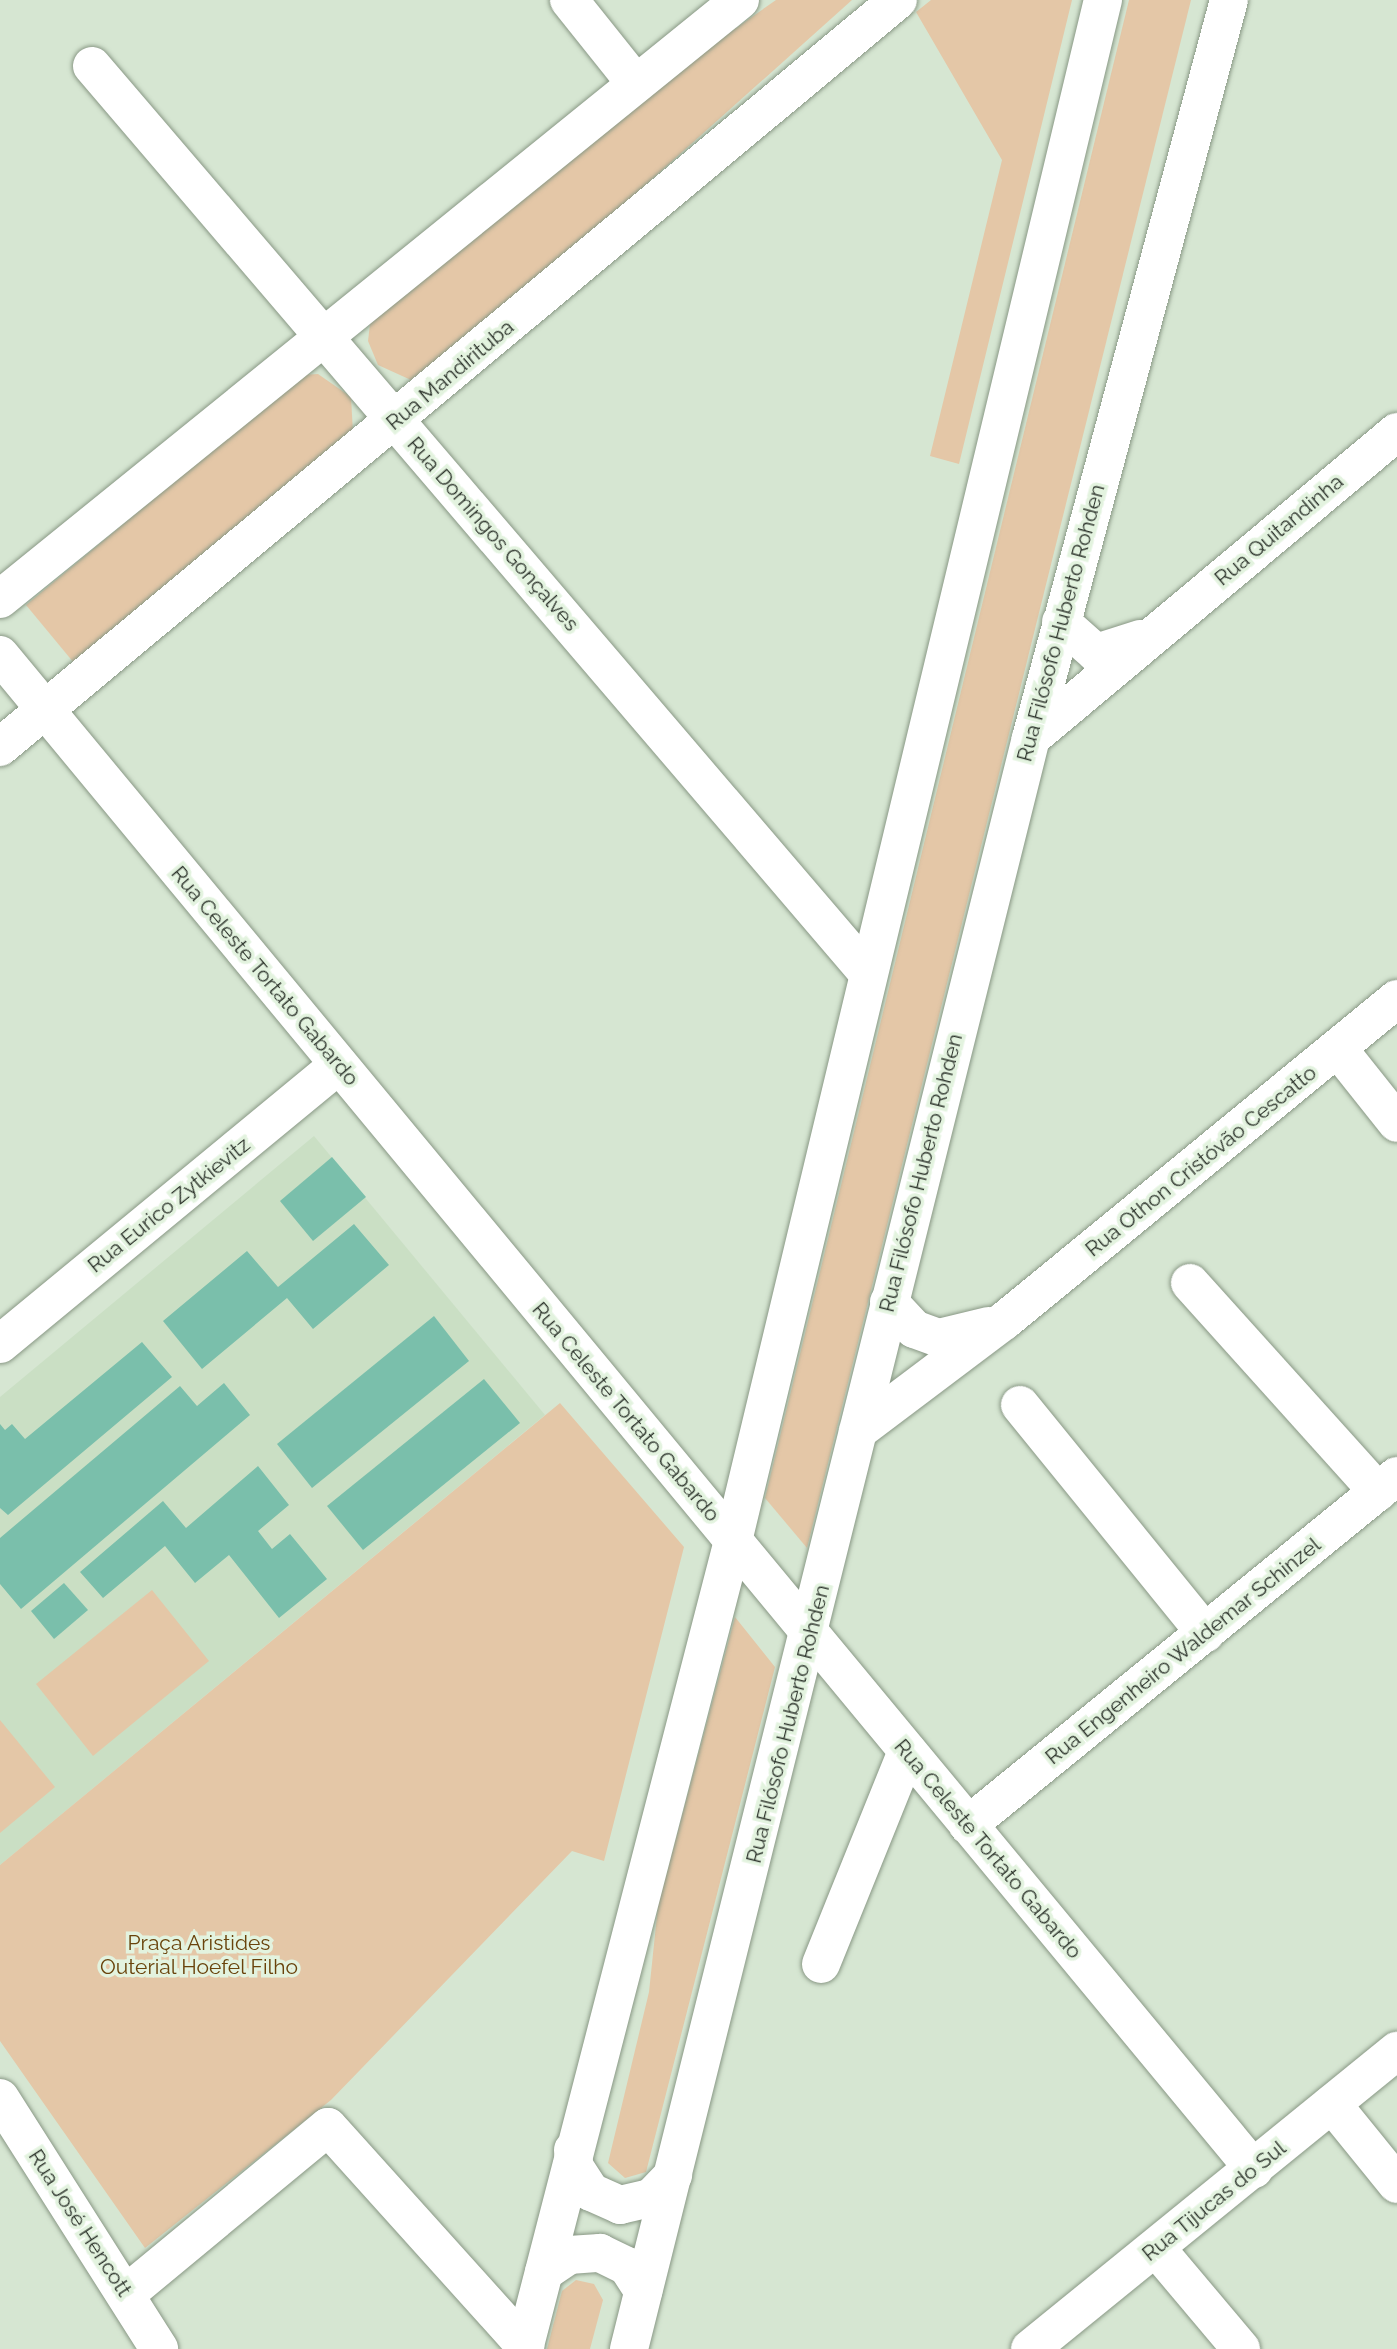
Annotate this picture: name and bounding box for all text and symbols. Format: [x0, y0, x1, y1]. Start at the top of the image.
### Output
street label: Rua Mandirituba [381, 314, 519, 436]
street label: Rua Domingos Gonçalves [402, 432, 584, 636]
street label: Rua Quitandinha [1210, 469, 1348, 591]
street label: Rua Filósofo Huberto Rohden [1012, 482, 1110, 764]
street label: Rua Celeste Tortato Gabardo [166, 861, 364, 1091]
street label: Rua Filósofo Huberto Rohden [874, 1031, 968, 1315]
street label: Rua Othon Cristóvão Cescatto [1080, 1060, 1322, 1262]
street label: Rua Eurico Zytkievitz [83, 1132, 255, 1278]
street label: Rua Celeste Tortato Gabardo [527, 1297, 725, 1527]
street label: Rua Engenheiro Waldemar Schinzel [1040, 1532, 1326, 1770]
street label: Rua Filósofo Huberto Rohden [741, 1582, 835, 1866]
street label: Rua Celeste Tortato Gabardo [889, 1734, 1087, 1964]
park label: Praça Aristides Outerial Hoefel Filho [99, 1930, 299, 1980]
street label: Rua Tijucas do Sul [1137, 2135, 1291, 2267]
street label: Rua José Hencott [23, 2145, 137, 2301]

